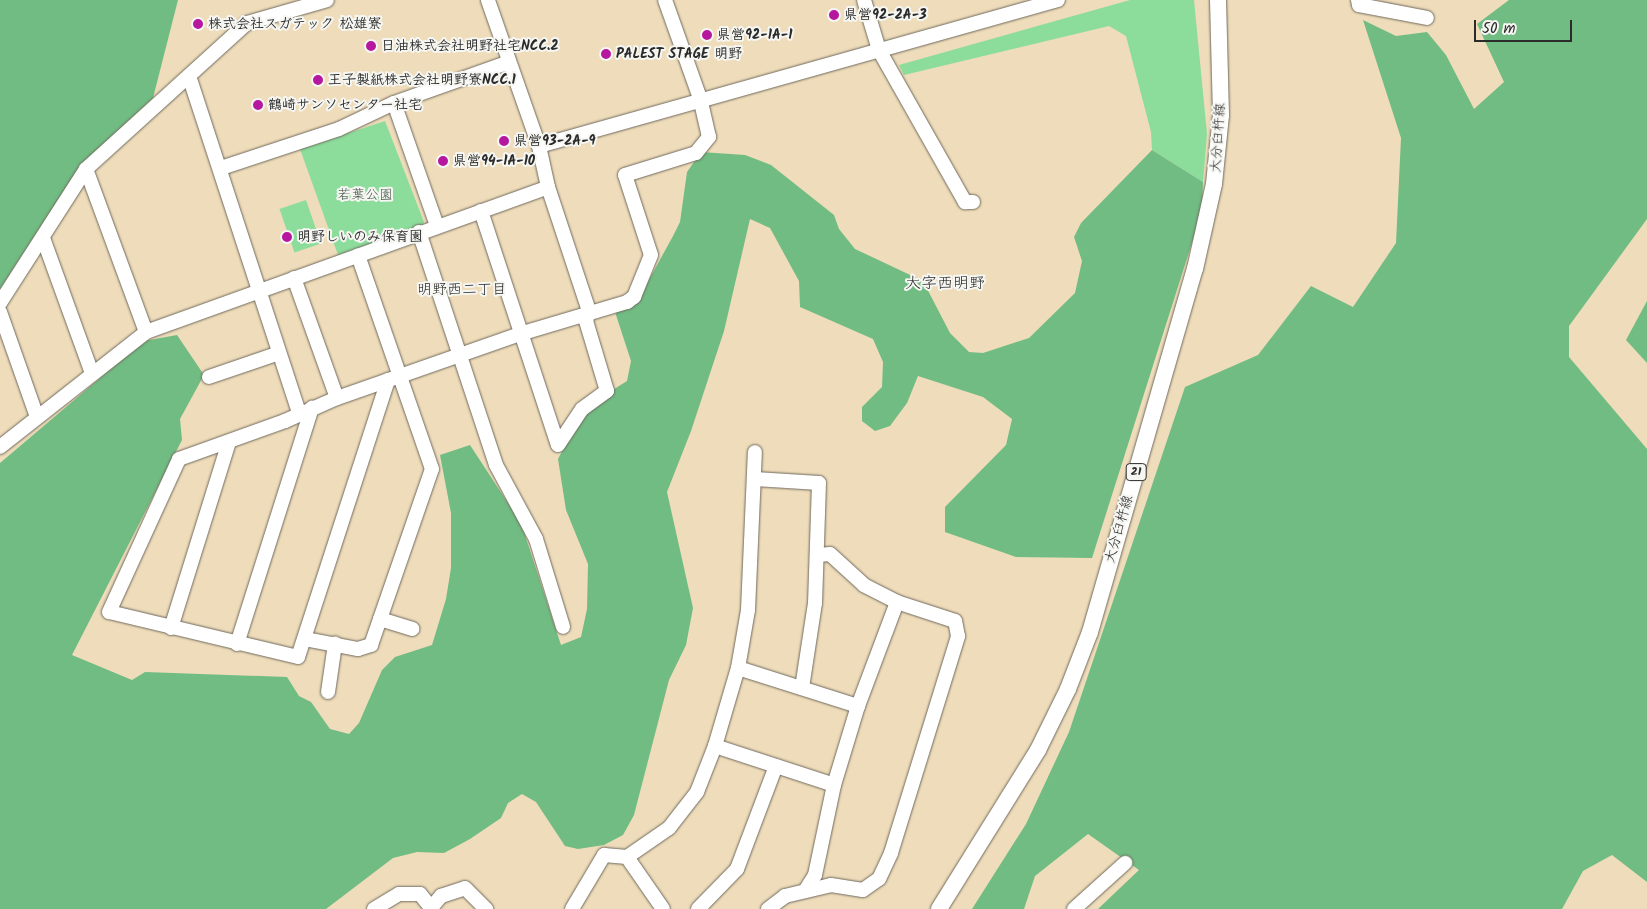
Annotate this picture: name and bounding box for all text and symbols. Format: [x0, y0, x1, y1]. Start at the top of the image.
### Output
place label: 県営92-2A-3 [844, 7, 927, 23]
marker: 県営92-2A-3 [828, 9, 840, 21]
scale bar [1477, 10, 1574, 42]
place label: 株式会社スガテック 松雄寮 [208, 16, 381, 32]
text: 50 m [1482, 17, 1516, 41]
marker: 株式会社スガテック 松雄寮 [192, 18, 204, 30]
place label: 県営92-1A-1 [717, 27, 792, 43]
marker: 県営92-1A-1 [701, 29, 713, 41]
place label: 日油株式会社明野社宅NCC.2 [381, 38, 559, 54]
marker: 日油株式会社明野社宅NCC.2 [365, 40, 377, 52]
place label: PALEST STAGE 明野 [616, 46, 742, 62]
marker: PALEST STAGE 明野 [600, 48, 612, 60]
place label: 王子製紙株式会社明野寮NCC.1 [328, 72, 516, 88]
marker: 王子製紙株式会社明野寮NCC.1 [312, 74, 324, 86]
place label: 鶴崎サンソセンター社宅 [268, 97, 422, 113]
marker: 鶴崎サンソセンター社宅 [252, 99, 264, 111]
street label: 大分臼杵線 [1207, 102, 1229, 174]
place label: 県営93-2A-9 [514, 133, 596, 149]
marker: 県営93-2A-9 [498, 135, 510, 147]
place label: 県営94-1A-10 [453, 153, 535, 169]
marker: 県営94-1A-10 [437, 155, 449, 167]
park label: 若葉公園 [337, 187, 393, 203]
place label: 明野しいのみ保育園 [297, 229, 423, 245]
marker: 明野しいのみ保育園 [281, 231, 293, 243]
district label: 大字西明野 [905, 274, 985, 294]
district label: 明野西二丁目 [417, 282, 507, 300]
road number: 21 [1125, 462, 1147, 482]
street label: 大分臼杵線 [1101, 493, 1137, 565]

